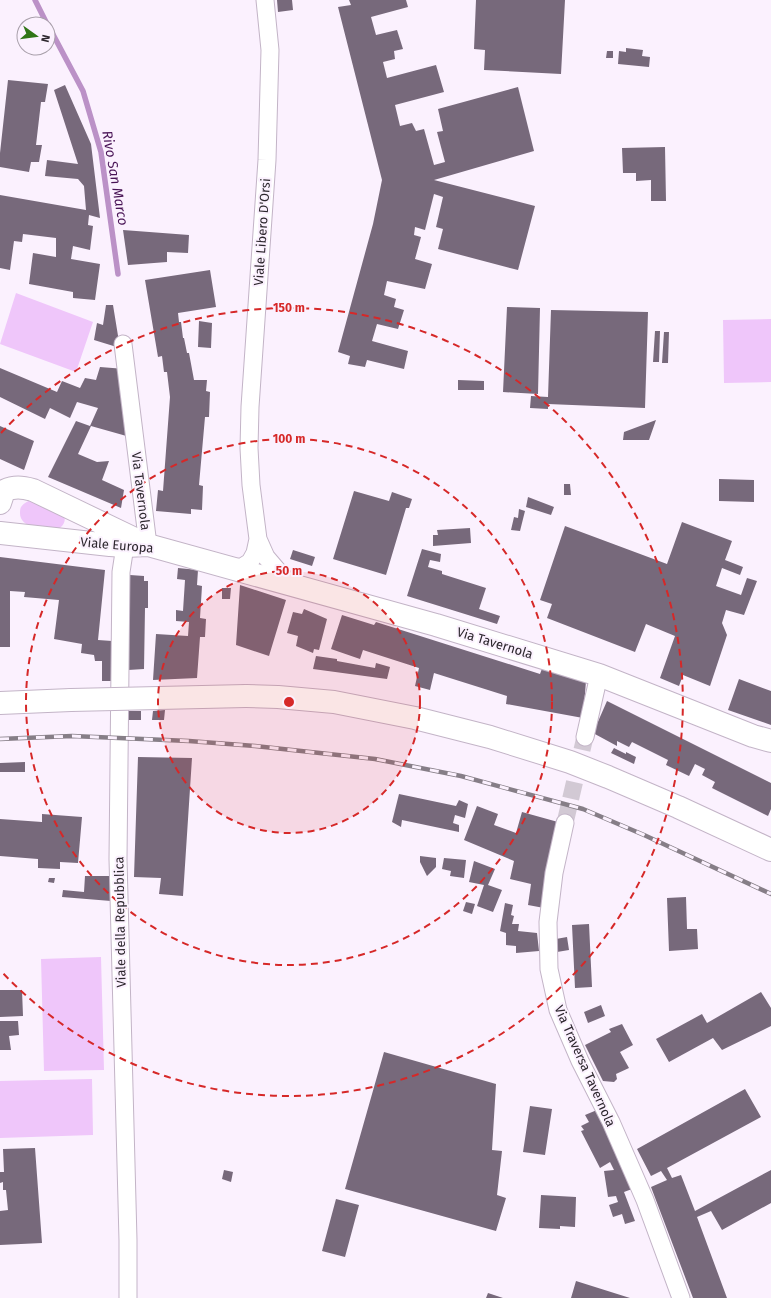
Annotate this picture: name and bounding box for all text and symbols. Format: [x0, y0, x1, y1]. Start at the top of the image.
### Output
north arrow [16, 16, 56, 56]
text: N [38, 33, 52, 43]
water label: Rivo San Marco [98, 129, 132, 227]
street label: Viale Libero D'Orsi [251, 178, 273, 286]
text: 150 m [273, 301, 305, 315]
text: 100 m [273, 432, 305, 446]
street label: Via Tavernola [129, 451, 153, 531]
street label: Viale Europa [80, 534, 154, 556]
text: 50 m [276, 564, 302, 578]
street label: Via Tavernola [455, 624, 535, 662]
centre of rings [282, 695, 296, 709]
street label: Viale della Repubblica [111, 856, 129, 988]
street label: Via Traversa Tavernola [551, 1003, 619, 1129]

